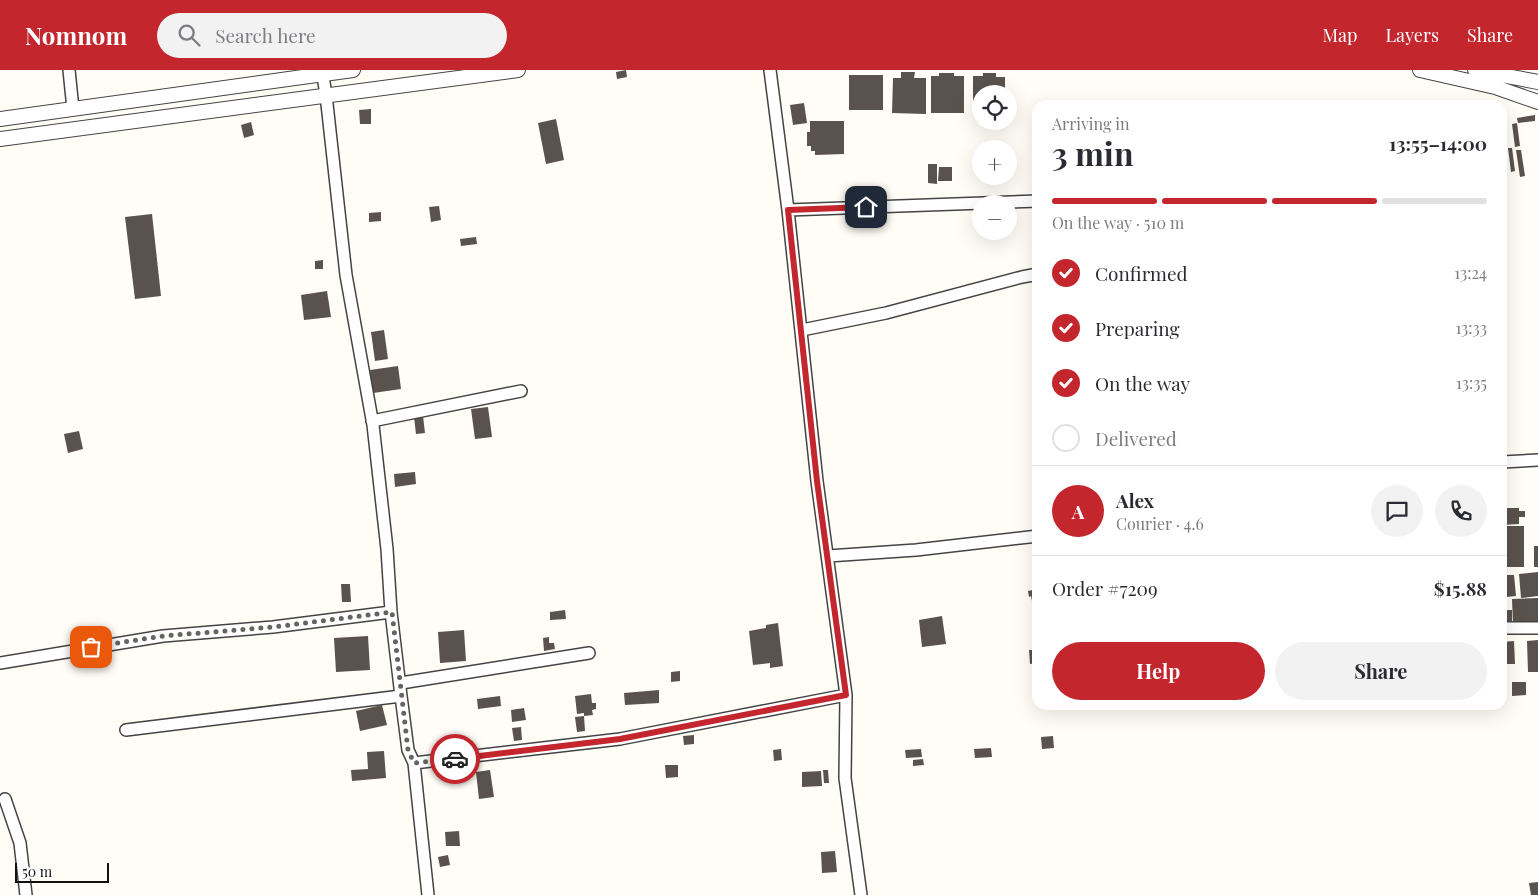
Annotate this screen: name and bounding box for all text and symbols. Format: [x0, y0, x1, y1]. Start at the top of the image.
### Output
search box [157, 13, 507, 58]
text: Nomnom [25, 19, 127, 51]
icon: search [175, 21, 203, 49]
text: Search here [215, 22, 316, 48]
text: Map [1322, 23, 1357, 47]
text: Layers [1385, 23, 1439, 47]
text: Share [1467, 23, 1513, 47]
map controls [972, 85, 1017, 240]
button: locate [972, 85, 1017, 130]
text: Arriving in [1052, 113, 1130, 134]
text: 13:55–14:00 [1389, 130, 1487, 156]
text: 3 min [1052, 131, 1134, 174]
button: + [972, 140, 1017, 185]
pin [845, 186, 887, 228]
icon: home [852, 193, 880, 221]
button: − [972, 195, 1017, 240]
text: On the way · 510 m [1052, 212, 1184, 233]
icon: check [1052, 259, 1080, 287]
text: Confirmed [1095, 260, 1188, 286]
text: 13:24 [1454, 262, 1487, 283]
icon: check [1052, 314, 1080, 342]
text: Preparing [1095, 315, 1180, 341]
text: 13:33 [1455, 317, 1487, 338]
icon: check [1052, 369, 1080, 397]
text: On the way [1095, 370, 1190, 396]
text: 13:35 [1456, 372, 1487, 393]
text: Delivered [1095, 425, 1177, 451]
button: chat [1371, 485, 1423, 537]
button: phone [1435, 485, 1487, 537]
text: Alex [1116, 487, 1154, 513]
text: A [1072, 498, 1084, 524]
text: Courier · 4.6 [1116, 513, 1204, 534]
text: Order #7209 [1052, 575, 1158, 601]
text: $15.88 [1434, 575, 1487, 601]
pin [70, 626, 112, 668]
icon: bag [77, 633, 105, 661]
button: Help [1052, 642, 1265, 700]
button: Share [1275, 642, 1487, 700]
courier [430, 734, 480, 784]
icon: car [441, 745, 469, 773]
scale bar [15, 860, 109, 883]
text: 50 m [22, 862, 52, 881]

